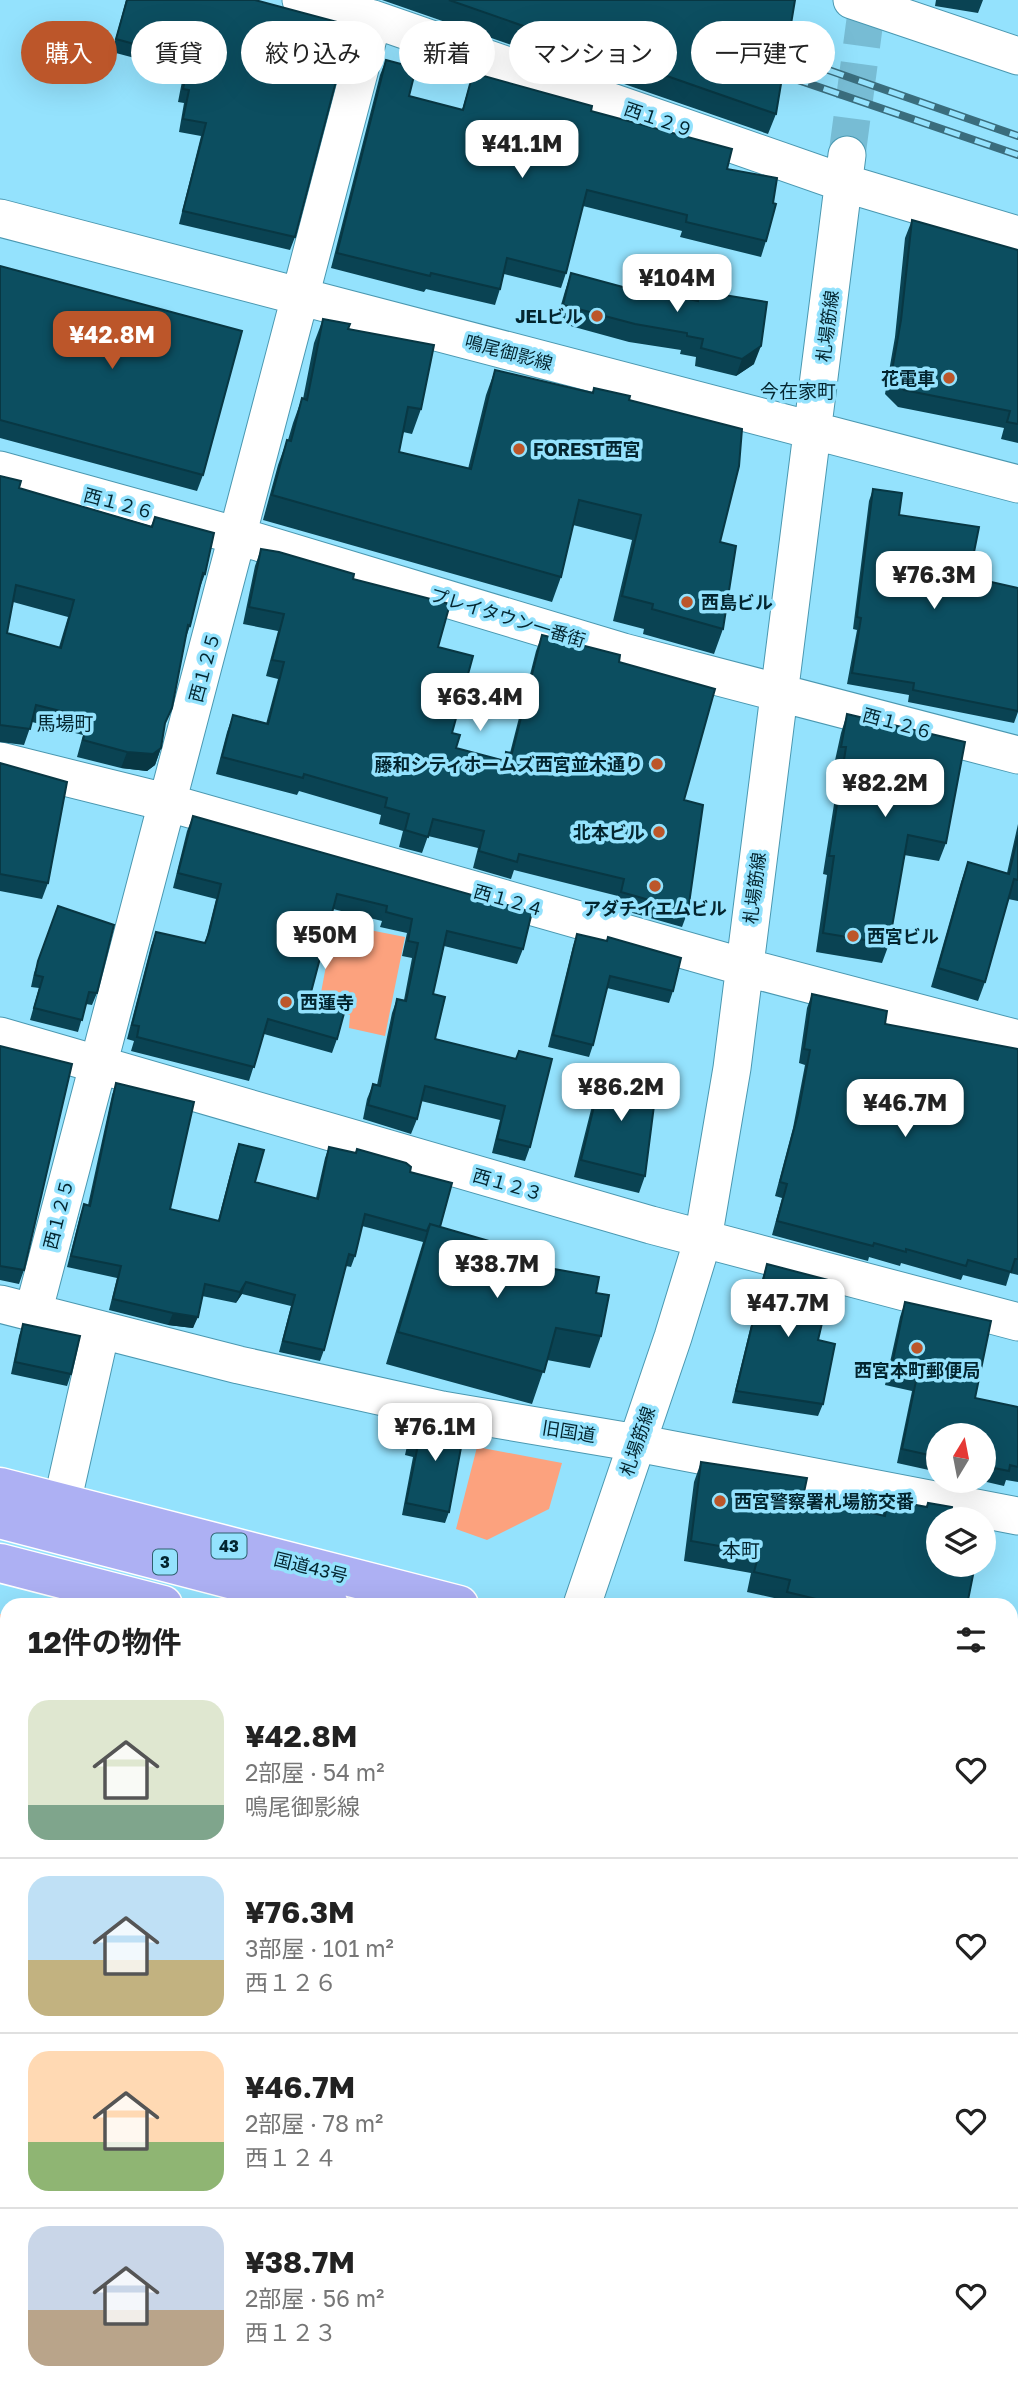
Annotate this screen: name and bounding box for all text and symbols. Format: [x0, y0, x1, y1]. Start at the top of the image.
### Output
chip: 購入 [21, 21, 117, 84]
chip: 賃貸 [131, 21, 227, 84]
chip: 絞り込み [241, 21, 385, 84]
chip: 新着 [399, 21, 495, 84]
chip: マンション [509, 21, 677, 84]
chip: 一戸建て [691, 21, 835, 84]
street label: 西１２９ [621, 97, 697, 141]
pin: ¥41.1M [465, 120, 579, 180]
text: ¥41.1M [481, 129, 563, 157]
pin: ¥104M [628, 254, 726, 314]
text: ¥104M [639, 263, 715, 291]
street label: 札場筋線 [812, 289, 842, 363]
place label: JELビル [515, 305, 583, 327]
marker: JELビル [589, 308, 605, 324]
pin: ¥42.8M [55, 312, 169, 371]
text: ¥42.8M [69, 320, 155, 348]
street label: 鳴尾御影線 [463, 330, 555, 374]
place label: 花電車 [881, 367, 935, 389]
marker: 花電車 [941, 370, 957, 386]
district label: 今在家町 [760, 379, 836, 402]
place label: FOREST西宮 [533, 438, 641, 460]
marker: FOREST西宮 [511, 441, 527, 457]
street label: 西１２６ [81, 483, 157, 523]
pin: ¥76.3M [877, 552, 991, 611]
text: ¥76.3M [892, 560, 976, 588]
street label: プレイタウン一番街 [428, 583, 588, 651]
place label: 西島ビル [701, 591, 773, 613]
marker: 西島ビル [679, 594, 695, 610]
street label: 西１２５ [184, 629, 224, 705]
pin: ¥63.4M [423, 674, 537, 733]
text: ¥63.4M [437, 682, 523, 710]
street label: 西１２６ [860, 703, 936, 743]
district label: 馬場町 [36, 711, 94, 734]
place label: 藤和シティホームズ西宮並木通り [375, 753, 643, 775]
marker: 藤和シティホームズ西宮並木通り [649, 756, 665, 772]
pin: ¥82.2M [828, 760, 942, 819]
text: ¥82.2M [842, 768, 928, 796]
place label: 北本ビル [573, 821, 645, 843]
marker: 北本ビル [651, 824, 667, 840]
street label: 札場筋線 [739, 851, 769, 925]
marker: アダチイエムビル [647, 878, 663, 894]
street label: 西１２４ [471, 880, 547, 920]
place label: アダチイエムビル [583, 897, 727, 919]
pin: ¥50M [284, 912, 366, 971]
text: ¥50M [293, 920, 357, 948]
place label: 西宮ビル [867, 925, 939, 947]
marker: 西宮ビル [845, 928, 861, 944]
place label: 西蓮寺 [300, 991, 354, 1013]
marker: 西蓮寺 [278, 994, 294, 1010]
pin: ¥86.2M [564, 1064, 678, 1123]
text: ¥86.2M [578, 1072, 664, 1100]
pin: ¥46.7M [848, 1080, 962, 1139]
text: ¥46.7M [863, 1088, 947, 1116]
street label: 西１２３ [470, 1164, 546, 1204]
street label: 西１２５ [39, 1176, 77, 1252]
pin: ¥38.7M [440, 1240, 554, 1300]
text: ¥38.7M [455, 1249, 539, 1277]
pin: ¥47.7M [731, 1280, 845, 1339]
text: ¥47.7M [747, 1288, 829, 1316]
marker: 西宮本町郵便局 [909, 1340, 925, 1356]
place label: 西宮本町郵便局 [854, 1359, 980, 1381]
street label: 札場筋線 [615, 1403, 659, 1479]
pin: ¥76.1M [378, 1404, 492, 1463]
text: ¥76.1M [394, 1412, 476, 1440]
street label: 旧国道 [541, 1416, 597, 1446]
north arrow [926, 1423, 996, 1493]
map controls [926, 1423, 996, 1577]
place label: 西宮警察署札場筋交番 [734, 1490, 914, 1512]
marker: 西宮警察署札場筋交番 [712, 1493, 728, 1509]
button: layers [926, 1507, 996, 1577]
road number: 43 [212, 1534, 246, 1558]
district label: 本町 [722, 1538, 760, 1561]
street label: 国道43号 [272, 1547, 350, 1587]
road number: 3 [153, 1550, 177, 1574]
icon: filters [952, 1621, 990, 1659]
text: 12件の物件 [28, 1624, 182, 1660]
text: ¥42.8M [245, 1718, 357, 1754]
icon: home [84, 1728, 168, 1812]
icon: heart [952, 1751, 990, 1789]
text: 2部屋 · 54 m² [245, 1758, 385, 1786]
text: 鳴尾御影線 [245, 1792, 360, 1820]
text: ¥76.3M [245, 1894, 355, 1930]
icon: home [84, 1904, 168, 1988]
icon: heart [952, 1927, 990, 1965]
text: 3部屋 · 101 m² [245, 1934, 394, 1962]
text: 西１２６ [245, 1968, 337, 1996]
text: ¥46.7M [245, 2069, 355, 2105]
icon: home [84, 2079, 168, 2163]
icon: heart [952, 2102, 990, 2140]
text: 2部屋 · 78 m² [245, 2109, 383, 2137]
text: 西１２４ [245, 2143, 337, 2171]
text: ¥38.7M [245, 2244, 355, 2280]
icon: home [84, 2254, 168, 2338]
icon: heart [952, 2277, 990, 2315]
text: 2部屋 · 56 m² [245, 2284, 384, 2312]
text: 西１２３ [245, 2318, 337, 2346]

